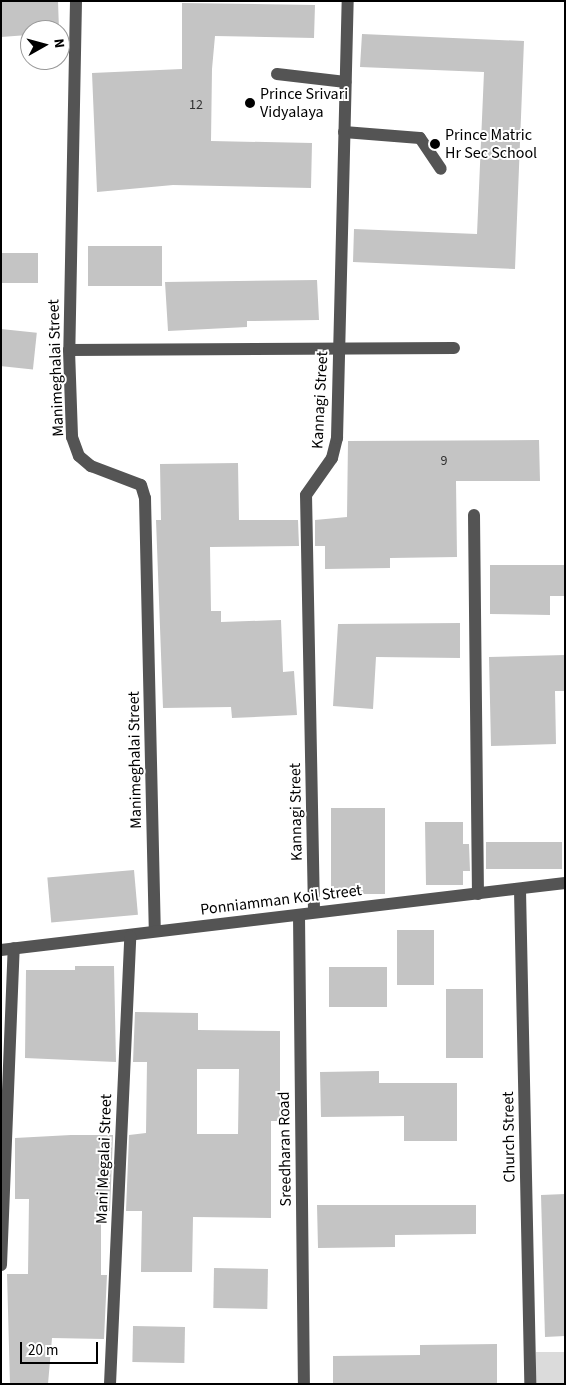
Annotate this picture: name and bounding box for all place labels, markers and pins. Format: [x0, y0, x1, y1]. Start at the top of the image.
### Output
place label: Prince Srivari Vidyalaya [260, 84, 348, 122]
marker: Prince Srivari Vidyalaya [244, 97, 256, 109]
place label: Prince Matric Hr Sec School [445, 125, 537, 163]
marker: Prince Matric Hr Sec School [429, 138, 441, 150]

